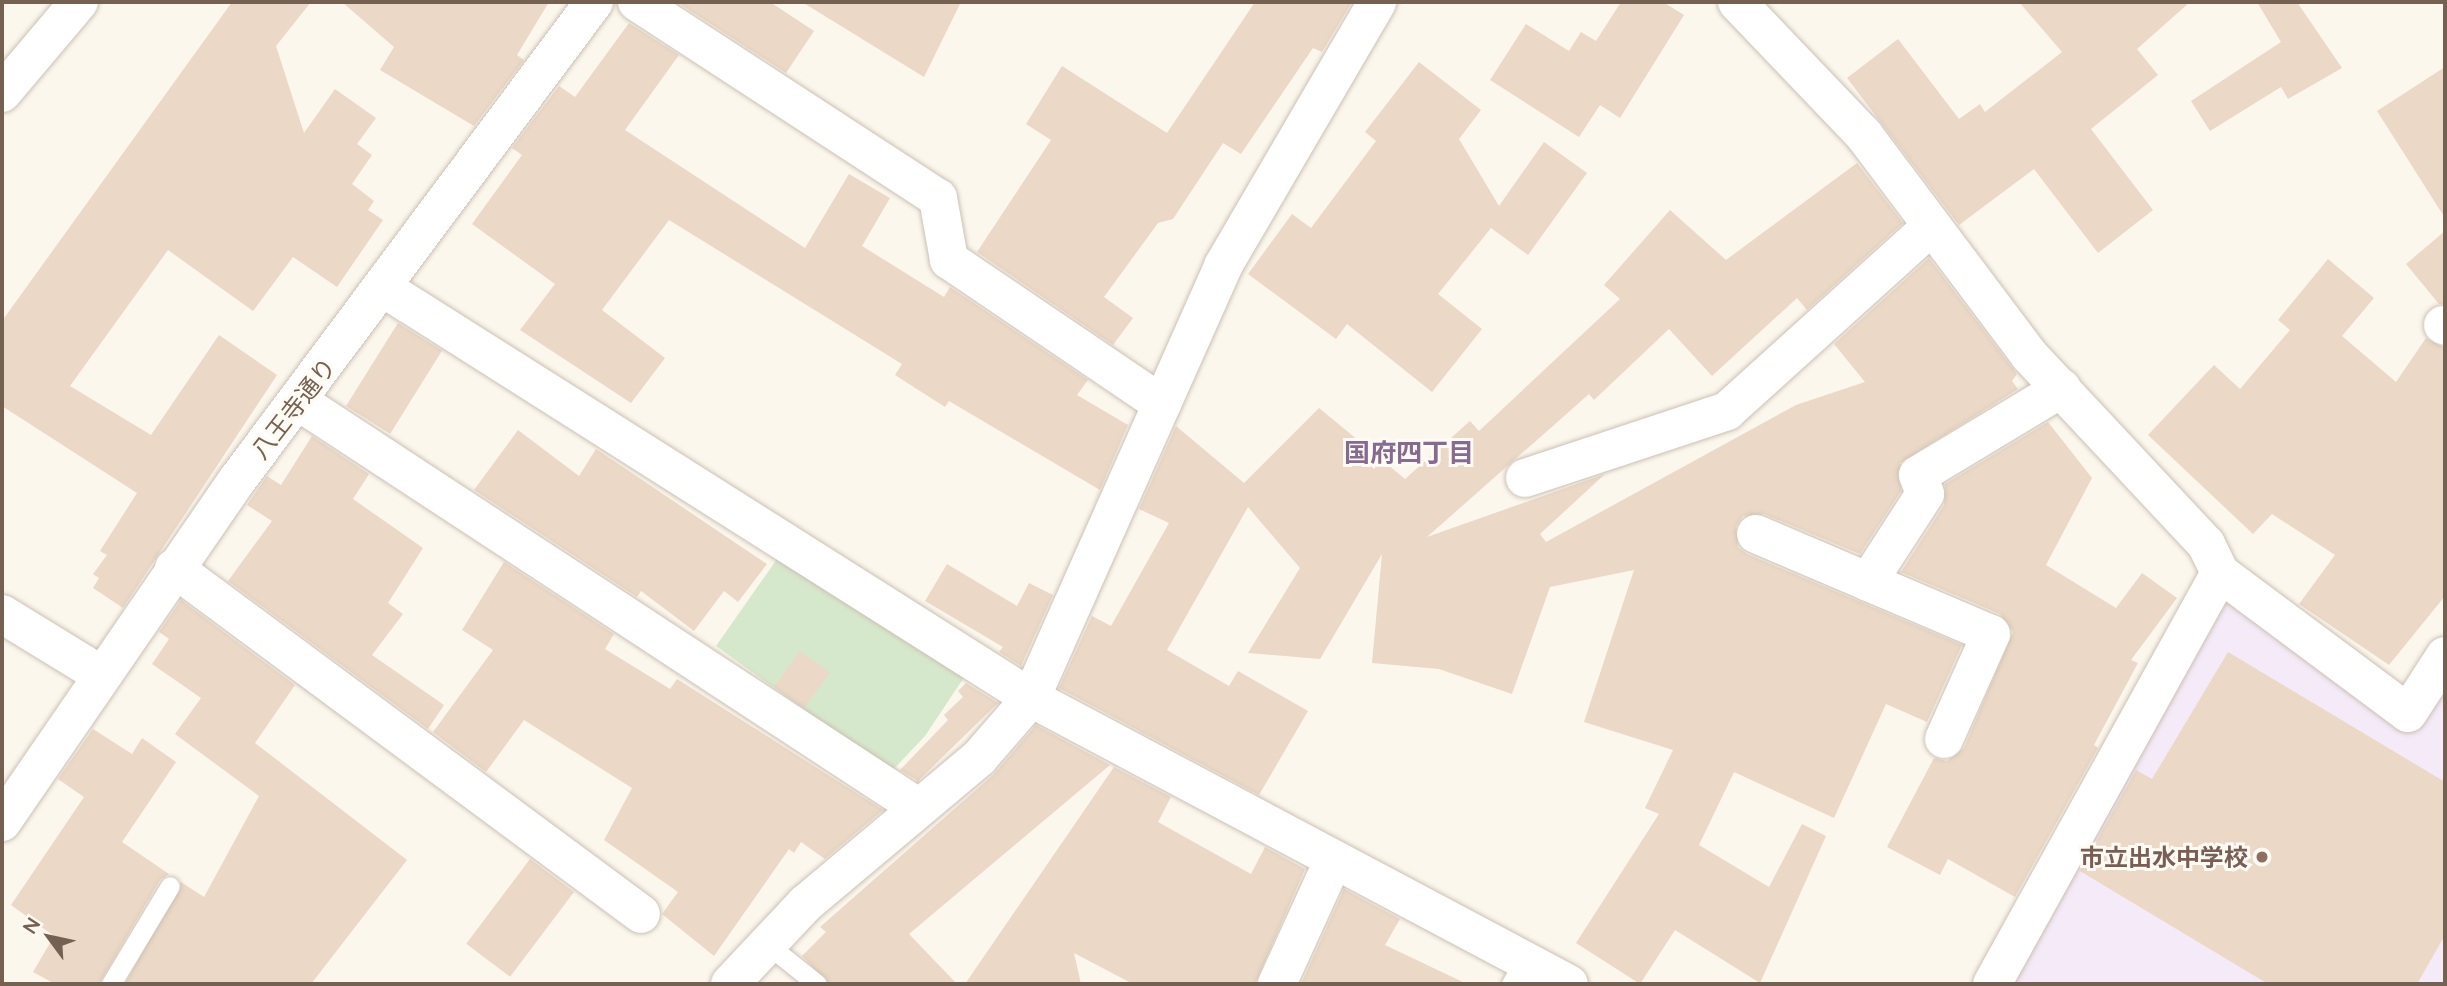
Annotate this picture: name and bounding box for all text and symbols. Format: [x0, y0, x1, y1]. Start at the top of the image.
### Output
street label: 八王寺通り [245, 352, 341, 464]
district label: 国府四丁目 [1344, 437, 1474, 469]
place label: 市立出水中学校 [2080, 843, 2248, 871]
marker: 市立出水中学校 [2254, 849, 2270, 865]
north arrow [14, 902, 84, 972]
text: N [17, 913, 45, 938]

